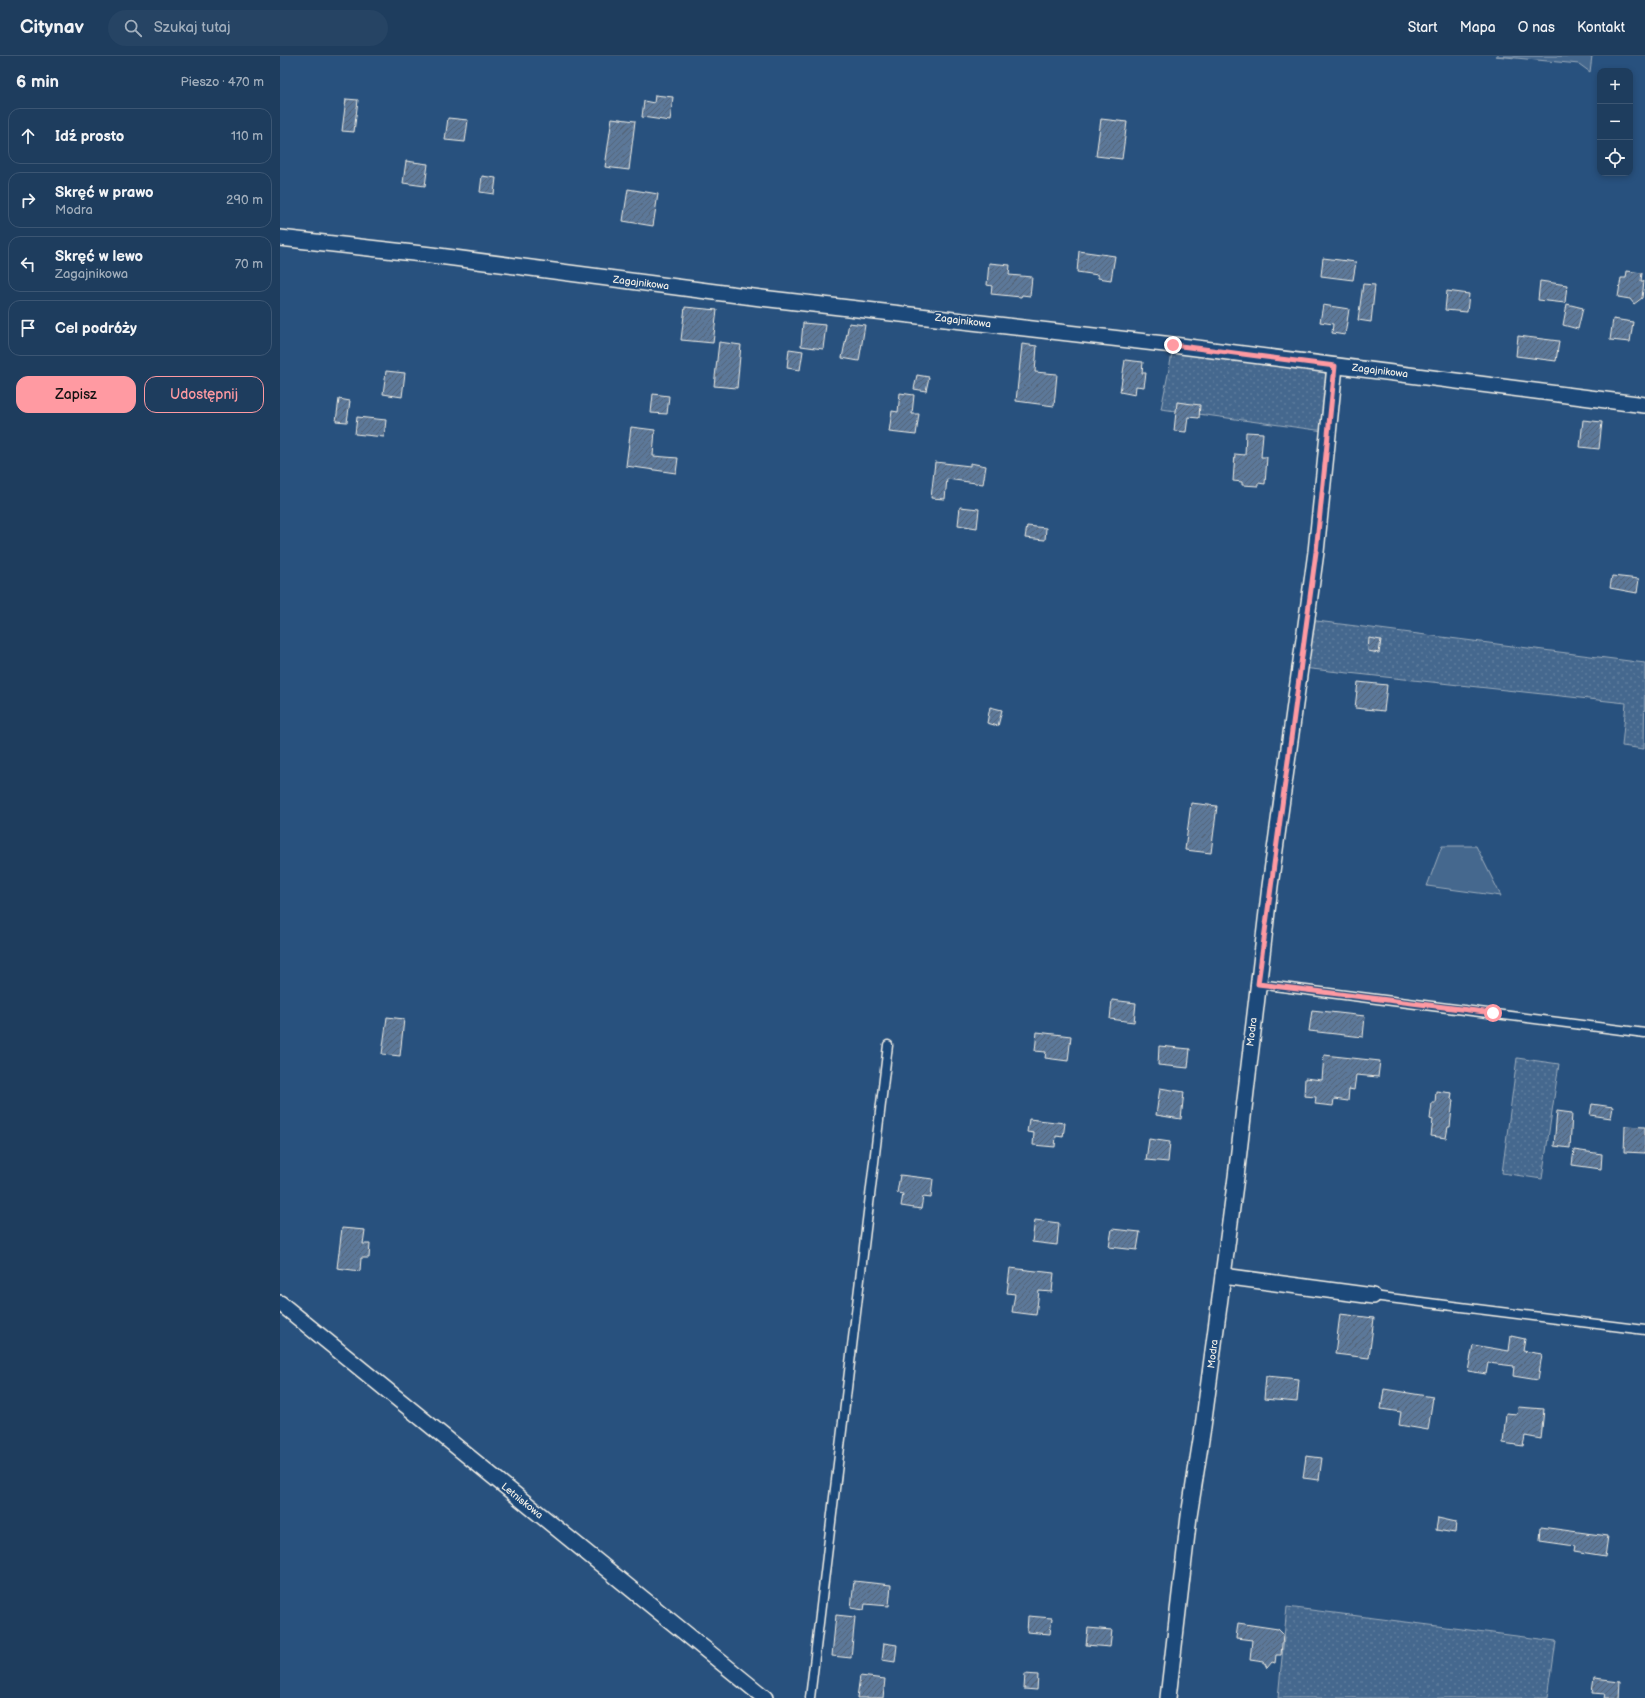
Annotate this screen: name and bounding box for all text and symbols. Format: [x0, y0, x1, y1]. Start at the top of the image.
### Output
search box [108, 10, 388, 46]
text: Citynav [20, 16, 84, 39]
icon: search [122, 17, 144, 39]
text: Szukaj tutaj [154, 18, 231, 37]
text: Start [1408, 19, 1438, 36]
text: Mapa [1460, 19, 1496, 36]
text: O nas [1518, 19, 1555, 36]
text: Kontakt [1577, 19, 1625, 36]
map controls [1597, 68, 1633, 176]
button: + [1597, 68, 1633, 104]
text: 6 min [16, 72, 59, 92]
text: Pieszo · 470 m [181, 74, 264, 90]
button: − [1597, 104, 1633, 140]
icon: ahead [17, 125, 39, 147]
text: Idź prosto [55, 127, 124, 146]
text: 110 m [231, 128, 263, 144]
button: locate [1597, 140, 1633, 176]
text: Skręć w prawo [55, 183, 154, 202]
icon: right [17, 189, 39, 211]
text: 290 m [226, 192, 263, 208]
text: Modra [55, 202, 93, 218]
text: Skręć w lewo [55, 247, 143, 266]
icon: left [17, 253, 39, 275]
text: 70 m [235, 256, 263, 272]
text: Zagajnikowa [55, 266, 128, 282]
street label: Zagajnikowa [611, 273, 670, 292]
street label: Zagajnikowa [933, 311, 992, 330]
icon: arrive [17, 317, 39, 339]
text: Cel podróży [55, 319, 137, 338]
route end [1164, 336, 1182, 354]
street label: Zagajnikowa [1350, 361, 1409, 380]
button: Zapisz [16, 376, 136, 413]
button: Udostępnij [144, 376, 264, 413]
route start [1484, 1004, 1502, 1022]
street label: Modra [1244, 1016, 1260, 1047]
street label: Modra [1205, 1338, 1221, 1369]
street label: Letniskowa [499, 1481, 545, 1522]

